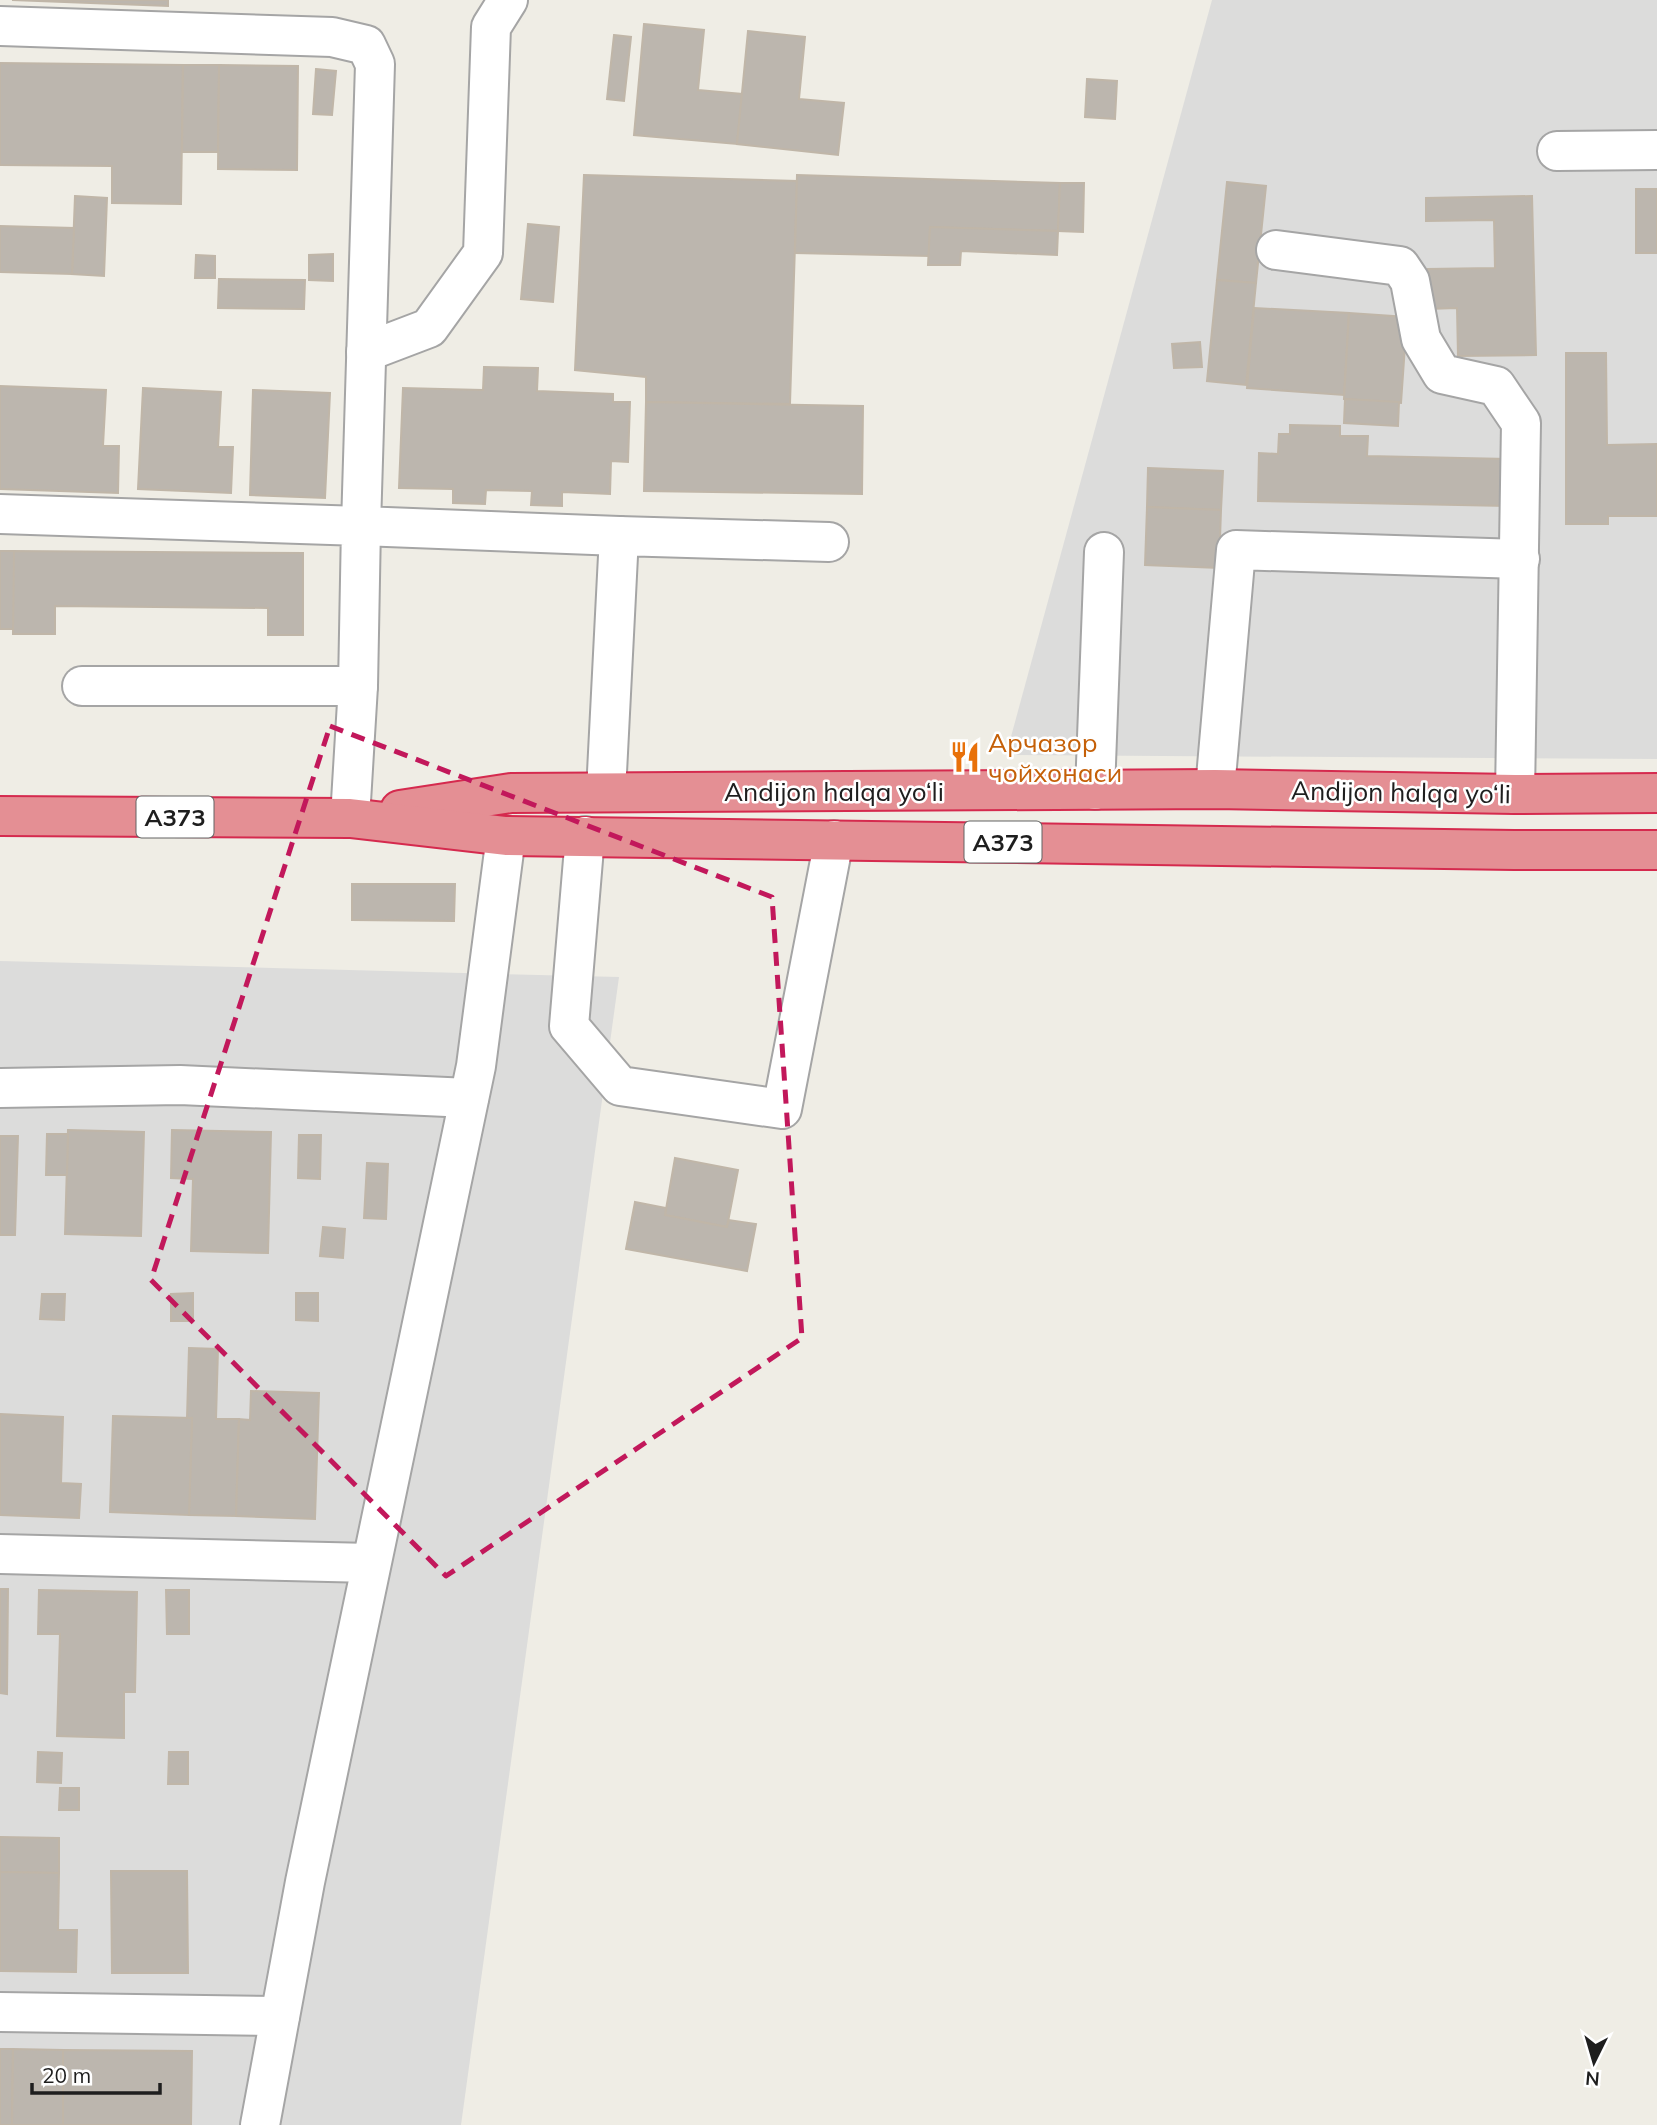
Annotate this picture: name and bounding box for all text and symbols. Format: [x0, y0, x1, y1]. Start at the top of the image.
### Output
place label: Арчазор чойхонаси [988, 726, 1122, 789]
restaurant icon: Арчазор чойхонаси [948, 740, 982, 774]
street label: Andijon halqa yo‘li [1291, 774, 1511, 810]
street label: Andijon halqa yo‘li [724, 775, 944, 808]
road number: A373 [136, 796, 214, 838]
road number: A373 [964, 822, 1042, 862]
north arrow [1559, 2027, 1629, 2097]
scale bar [32, 2052, 159, 2096]
text: 20 m [42, 2062, 91, 2088]
text: N [1584, 2066, 1601, 2092]

